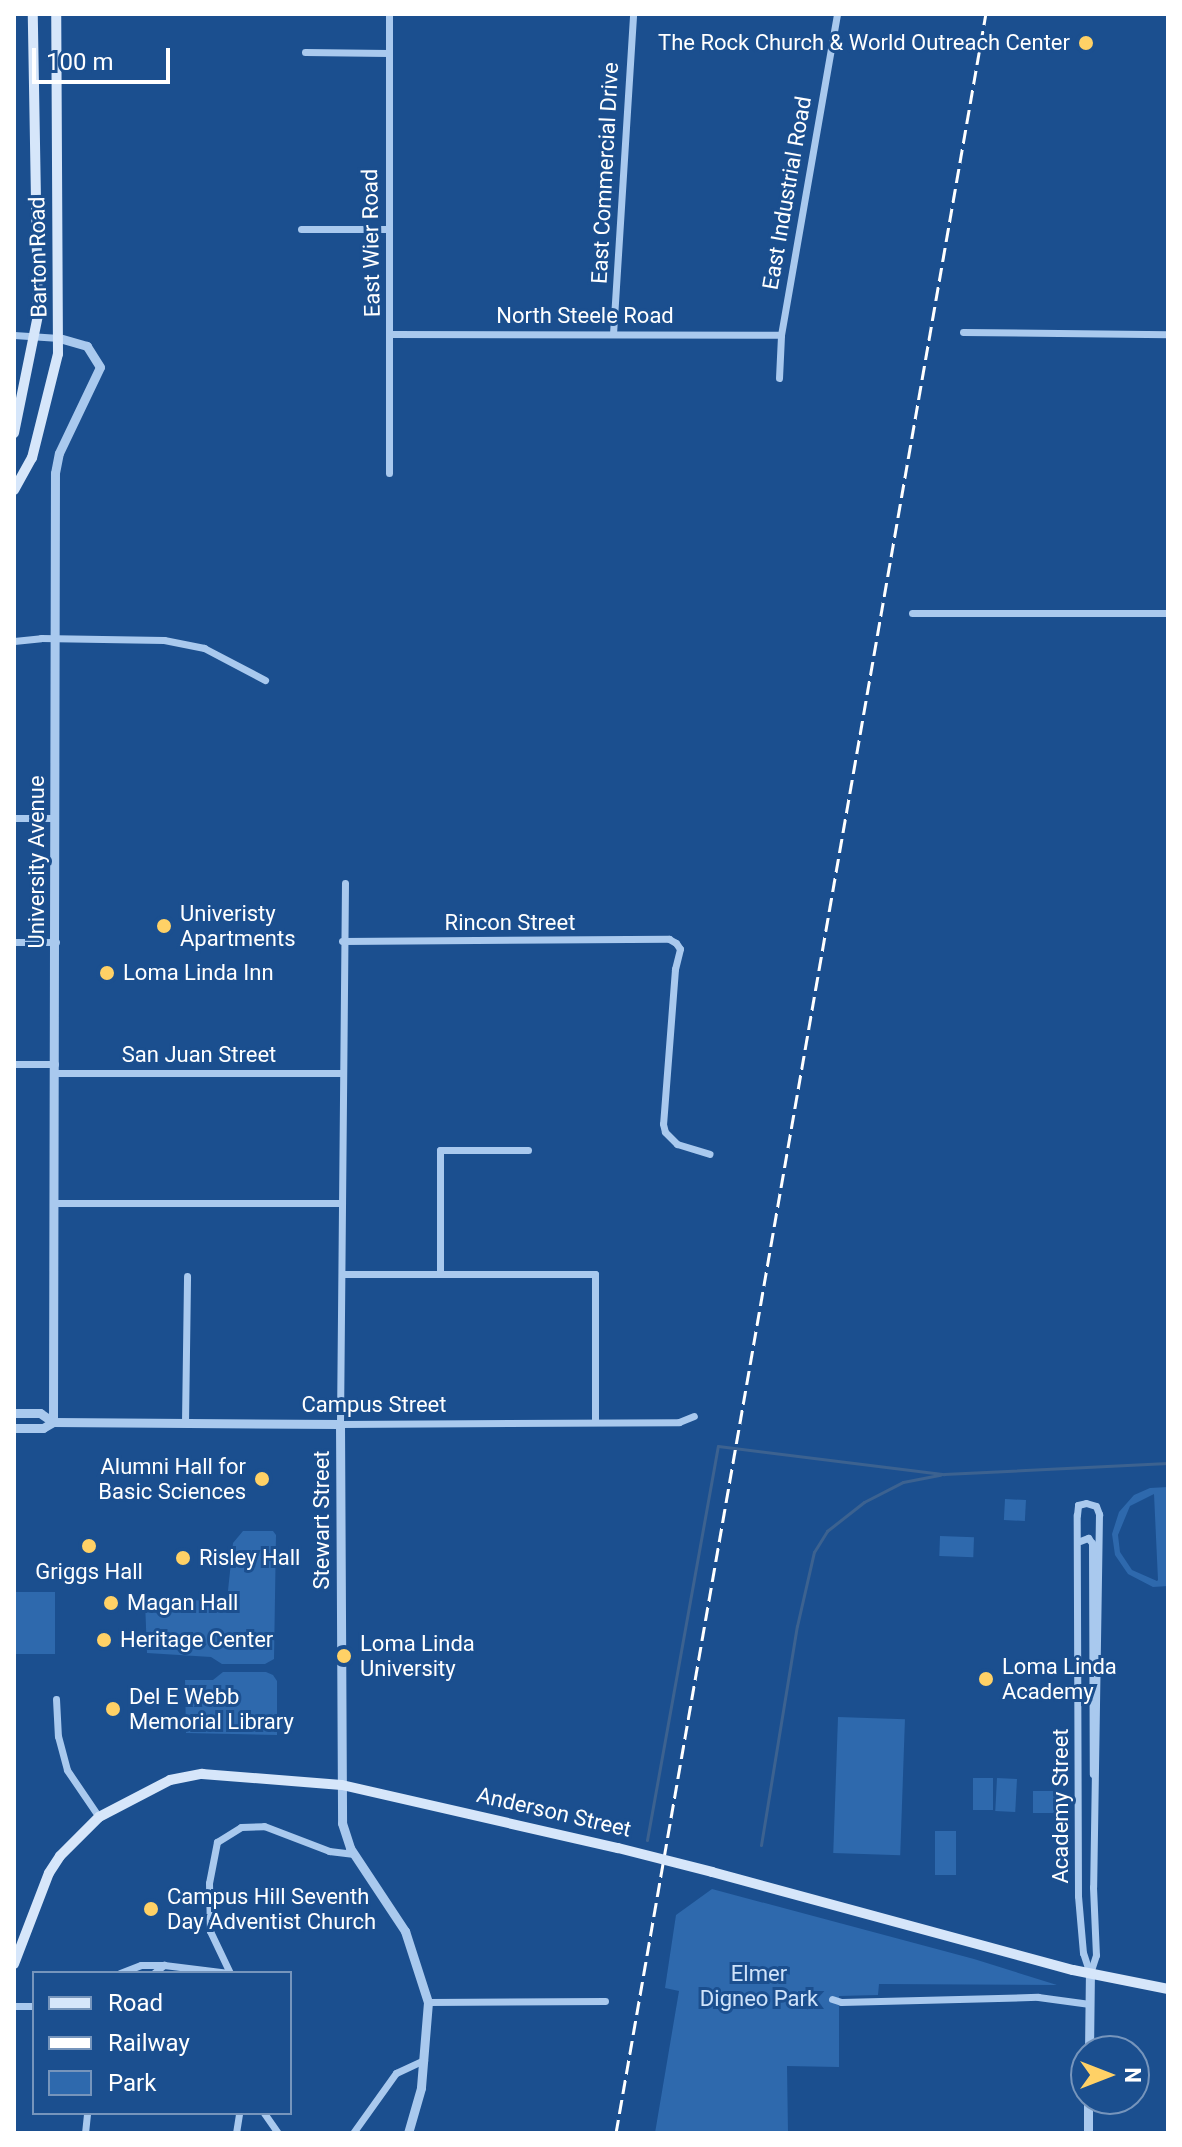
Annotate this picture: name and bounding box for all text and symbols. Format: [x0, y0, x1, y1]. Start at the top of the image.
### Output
place label: The Rock Church & World Outreach Center [658, 30, 1070, 56]
scale bar [36, 32, 174, 82]
marker: The Rock Church & World Outreach Center [1077, 34, 1095, 52]
text: 100 m [46, 48, 113, 76]
street label: East Commercial Drive [586, 62, 624, 284]
street label: East Industrial Road [757, 94, 817, 292]
street label: East Wier Road [357, 169, 385, 317]
street label: Barton Road [24, 196, 52, 318]
street label: North Steele Road [496, 303, 674, 329]
street label: University Avenue [24, 775, 50, 949]
place label: Univeristy Apartments [180, 900, 296, 952]
street label: Rincon Street [445, 910, 575, 936]
marker: Univeristy Apartments [155, 917, 173, 935]
place label: Loma Linda Inn [123, 960, 274, 986]
marker: Loma Linda Inn [98, 964, 116, 982]
street label: San Juan Street [122, 1042, 276, 1068]
street label: Campus Street [302, 1392, 446, 1418]
street label: Stewart Street [309, 1450, 335, 1590]
place label: Alumni Hall for Basic Sciences [98, 1453, 246, 1504]
marker: Alumni Hall for Basic Sciences [253, 1470, 271, 1488]
marker: Griggs Hall [80, 1537, 98, 1555]
place label: Risley Hall [199, 1545, 300, 1571]
marker: Risley Hall [174, 1549, 192, 1567]
place label: Griggs Hall [35, 1559, 143, 1585]
place label: Magan Hall [127, 1590, 238, 1616]
marker: Magan Hall [102, 1594, 120, 1612]
place label: Heritage Center [120, 1627, 273, 1653]
place label: Loma Linda University [360, 1630, 475, 1682]
marker: Heritage Center [95, 1631, 113, 1649]
marker: Loma Linda University [335, 1647, 353, 1665]
place label: Loma Linda Academy [1002, 1653, 1117, 1704]
marker: Loma Linda Academy [977, 1670, 995, 1688]
place label: Del E Webb Memorial Library [129, 1683, 294, 1734]
marker: Del E Webb Memorial Library [104, 1700, 122, 1718]
street label: Academy Street [1048, 1728, 1074, 1884]
street label: Anderson Street [474, 1781, 634, 1843]
place label: Campus Hill Seventh Day Adventist Church [167, 1883, 376, 1934]
marker: Campus Hill Seventh Day Adventist Church [142, 1900, 160, 1918]
park label: Elmer Digneo Park [700, 1960, 818, 2012]
legend [32, 1971, 292, 2115]
text: Road [108, 1989, 163, 2017]
text: Railway [108, 2029, 190, 2057]
north arrow [1070, 2035, 1150, 2115]
text: N [1120, 2067, 1145, 2083]
text: Park [108, 2069, 156, 2097]

